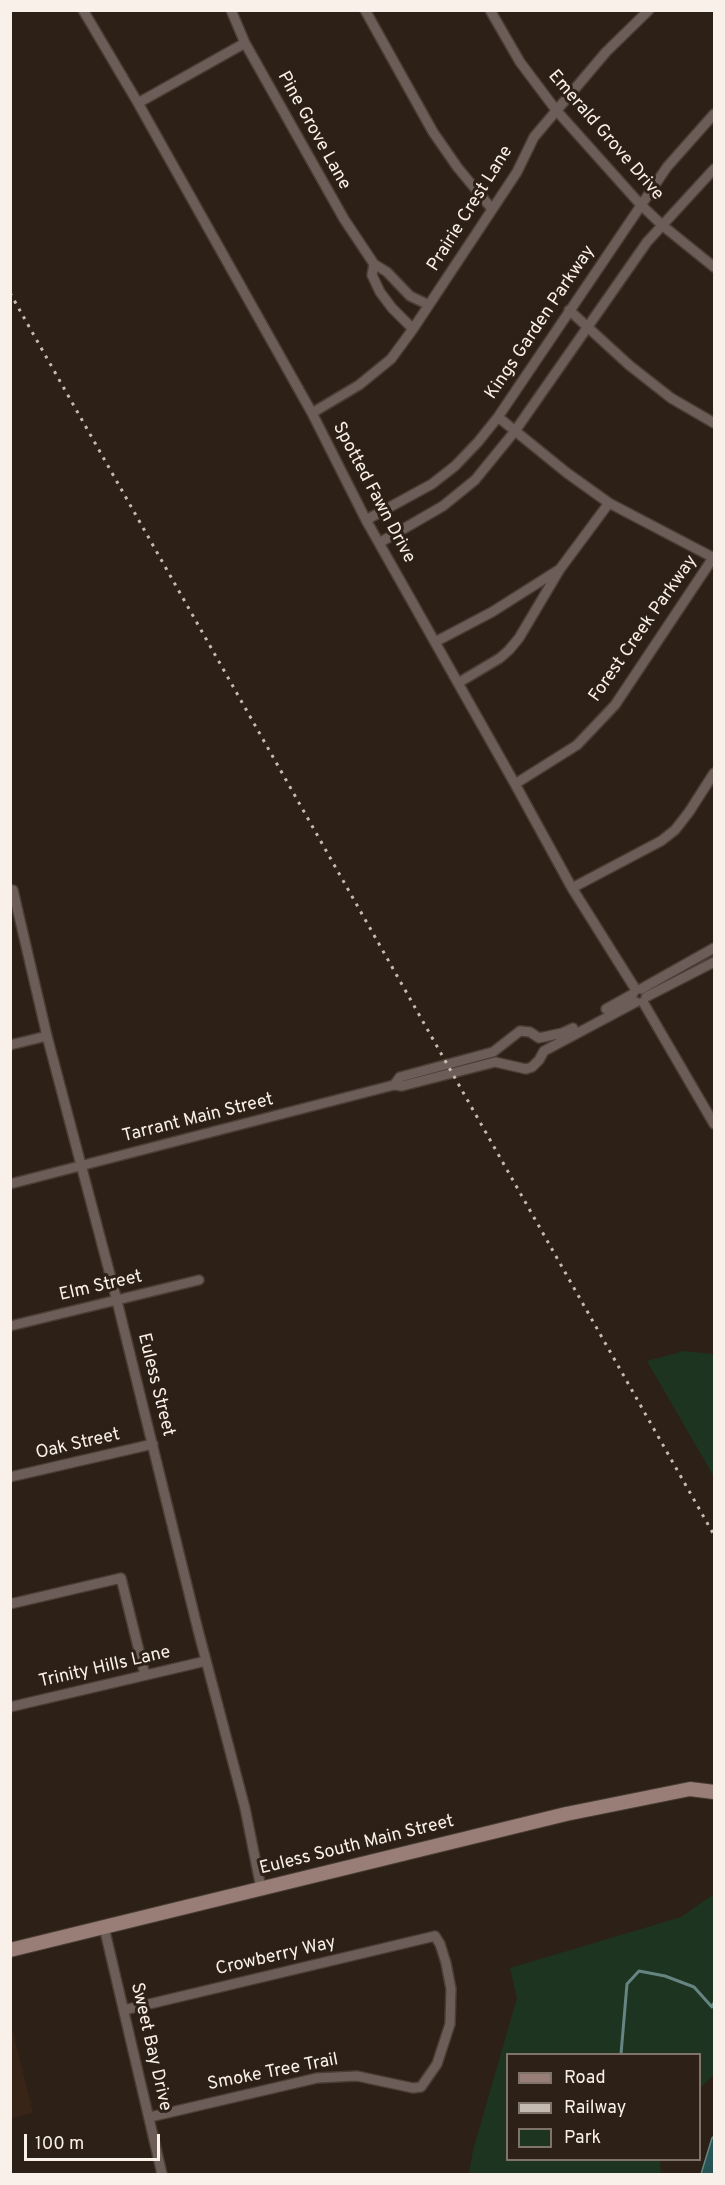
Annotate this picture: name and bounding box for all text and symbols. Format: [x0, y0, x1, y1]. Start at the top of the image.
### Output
street label: Emerald Grove Drive [542, 66, 668, 206]
street label: Pine Grove Lane [272, 68, 354, 194]
street label: Prairie Crest Lane [424, 142, 518, 276]
street label: Kings Garden Parkway [481, 242, 601, 404]
street label: Spotted Fawn Drive [327, 419, 419, 567]
street label: Forest Creek Parkway [585, 551, 703, 707]
street label: Tarrant Main Street [120, 1090, 276, 1148]
street label: Elm Street [57, 1267, 145, 1307]
street label: Euless Street [132, 1331, 178, 1439]
street label: Oak Street [34, 1425, 122, 1465]
street label: Trinity Hills Lane [37, 1642, 173, 1694]
street label: Euless South Main Street [258, 1811, 456, 1881]
street label: Crowberry Way [214, 1933, 338, 1981]
street label: Sweet Bay Drive [125, 1981, 175, 2113]
street label: Smoke Tree Trail [206, 2050, 340, 2096]
legend [506, 2053, 701, 2161]
text: Road [564, 2067, 606, 2090]
text: Railway [564, 2097, 626, 2120]
scale bar [27, 2122, 164, 2160]
text: Park [564, 2127, 601, 2150]
text: 100 m [35, 2133, 84, 2156]

